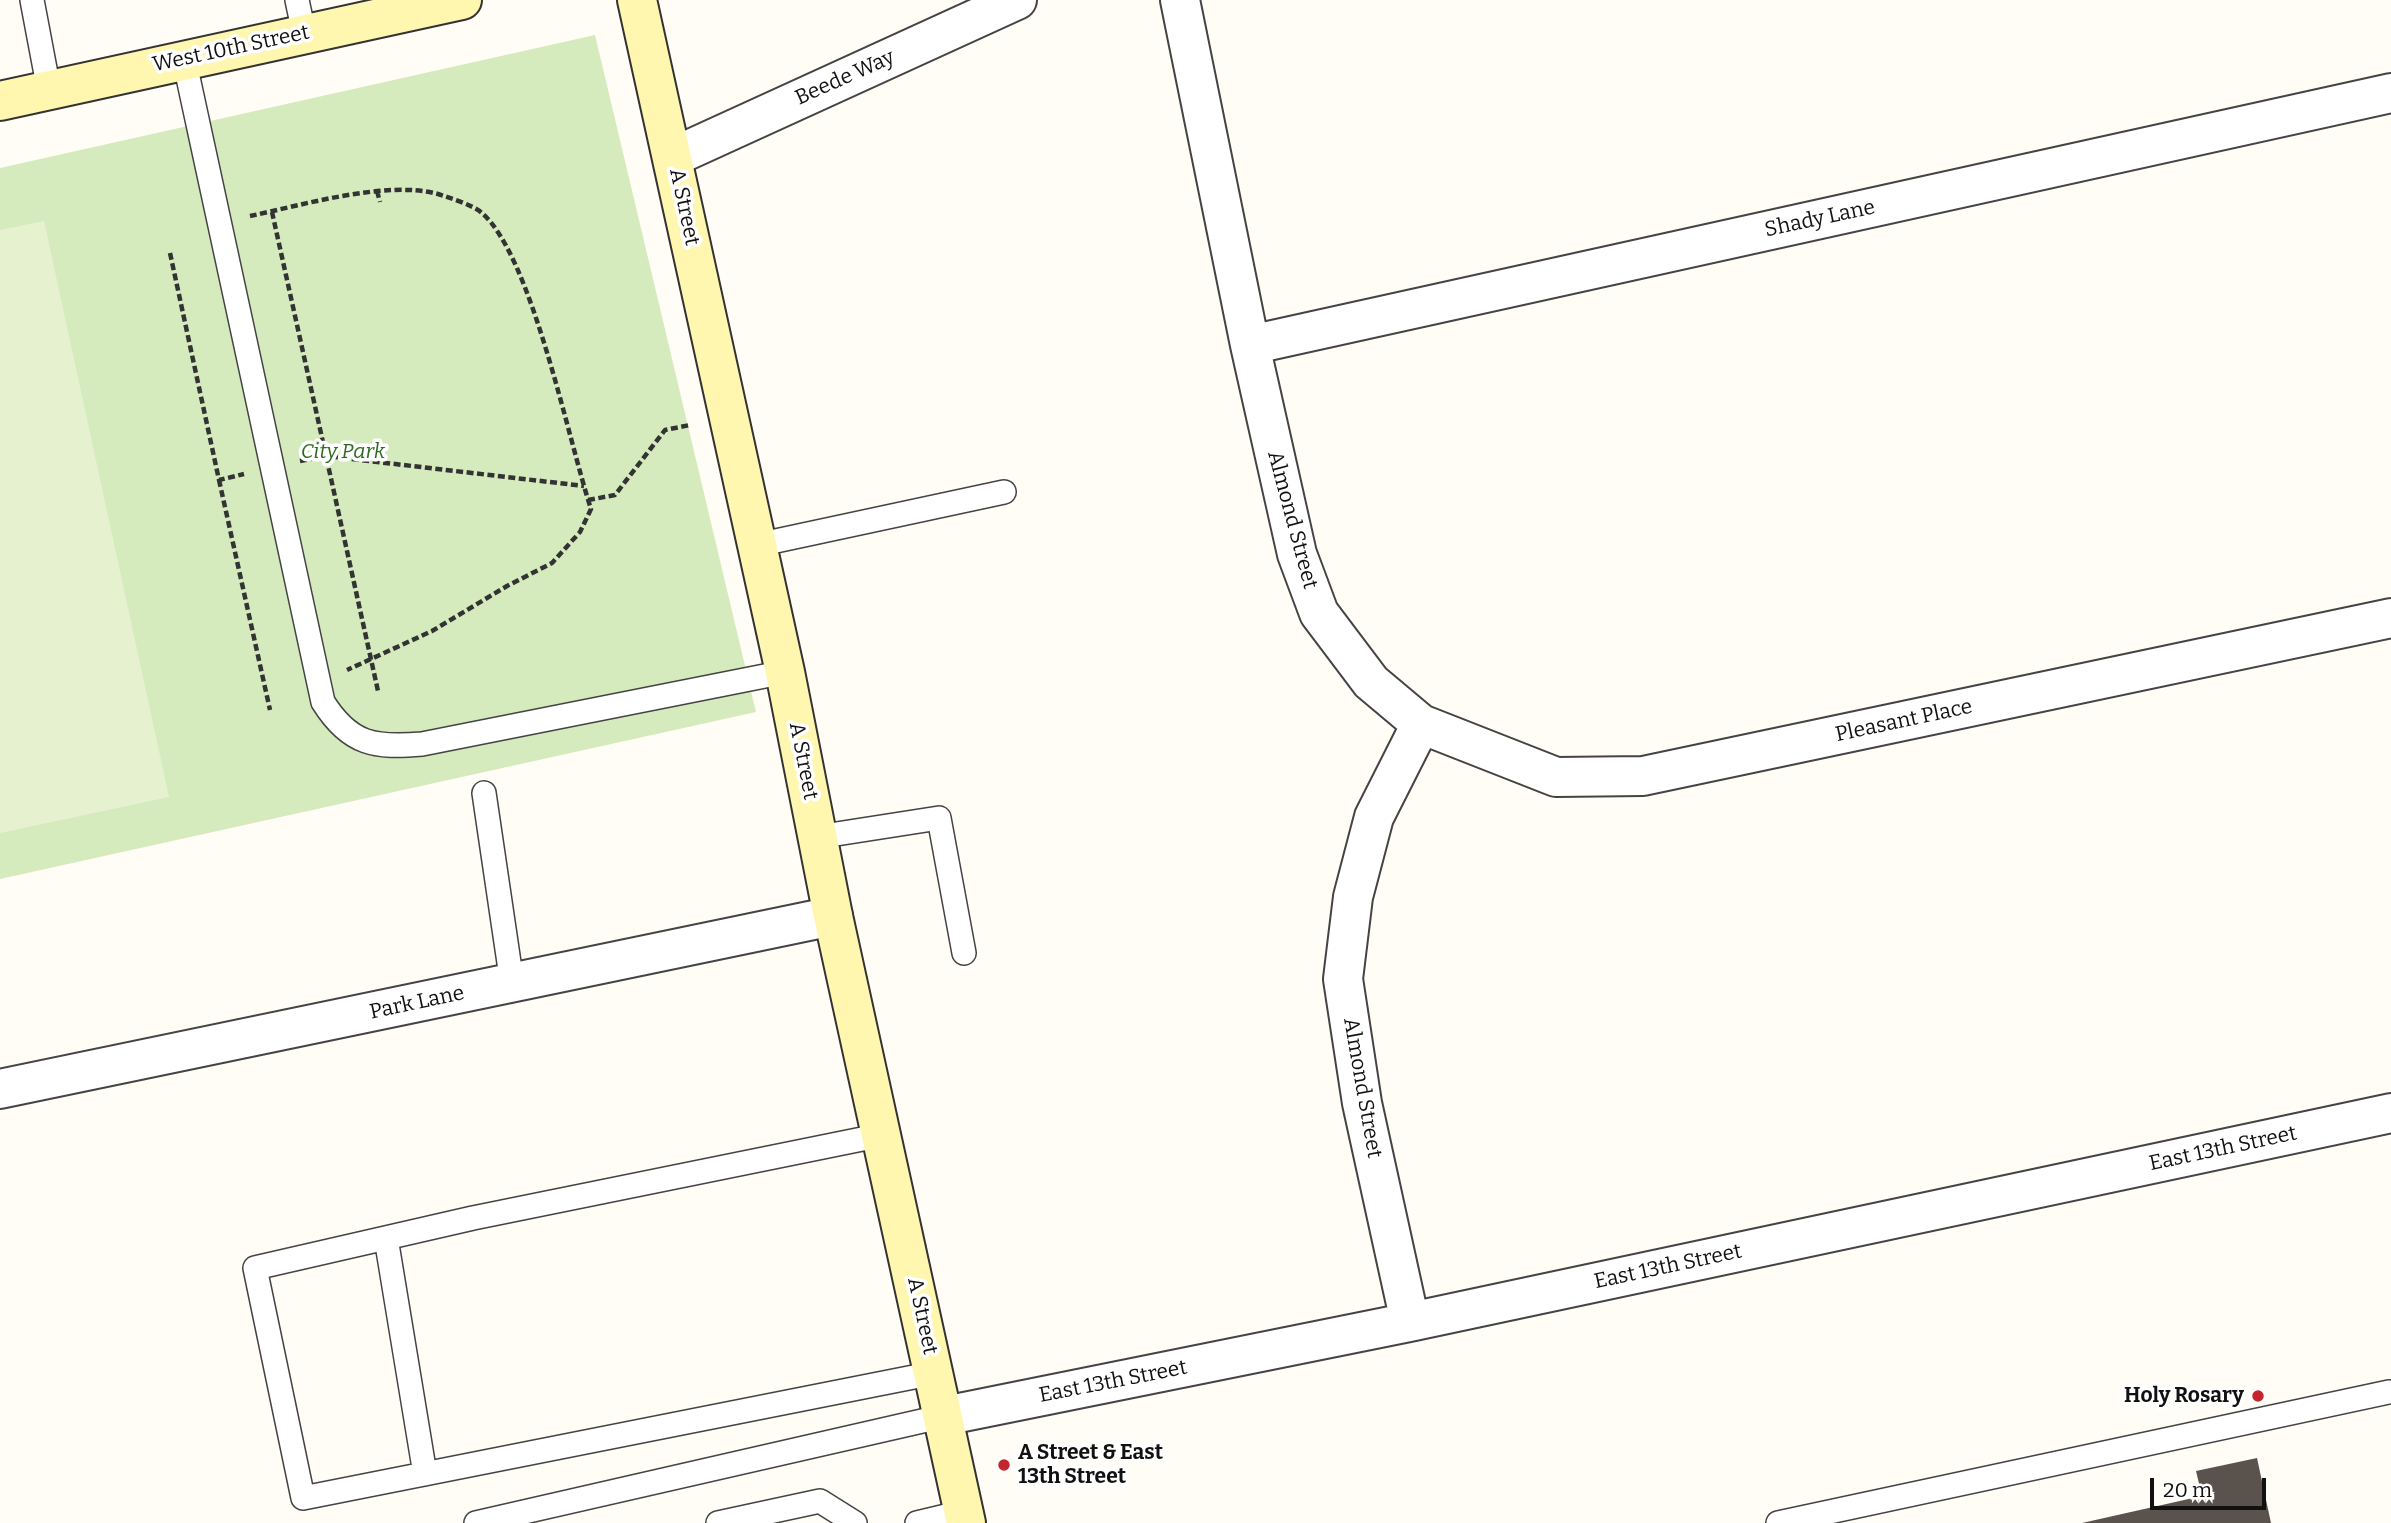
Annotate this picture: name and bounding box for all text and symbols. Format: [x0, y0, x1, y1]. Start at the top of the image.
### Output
street label: West 10th Street [151, 20, 311, 78]
street label: Beede Way [791, 45, 899, 111]
street label: A Street [664, 166, 704, 248]
street label: Shady Lane [1763, 195, 1877, 243]
park label: City Park [301, 439, 385, 465]
street label: Almond Street [1261, 448, 1323, 592]
street label: Pleasant Place [1833, 694, 1975, 748]
street label: A Street [783, 720, 823, 802]
street label: Park Lane [367, 981, 467, 1025]
street label: Almond Street [1337, 1016, 1387, 1160]
street label: East 13th Street [2147, 1121, 2299, 1177]
street label: East 13th Street [1592, 1239, 1744, 1295]
street label: A Street [902, 1275, 942, 1357]
street label: East 13th Street [1037, 1355, 1189, 1409]
place label: Holy Rosary [2124, 1383, 2244, 1409]
marker: Holy Rosary [2250, 1388, 2266, 1404]
place label: A Street & East 13th Street [1018, 1440, 1163, 1490]
marker: A Street & East 13th Street [996, 1457, 1012, 1473]
scale bar [2153, 1464, 2268, 1508]
text: 20 m [2163, 1477, 2212, 1503]

